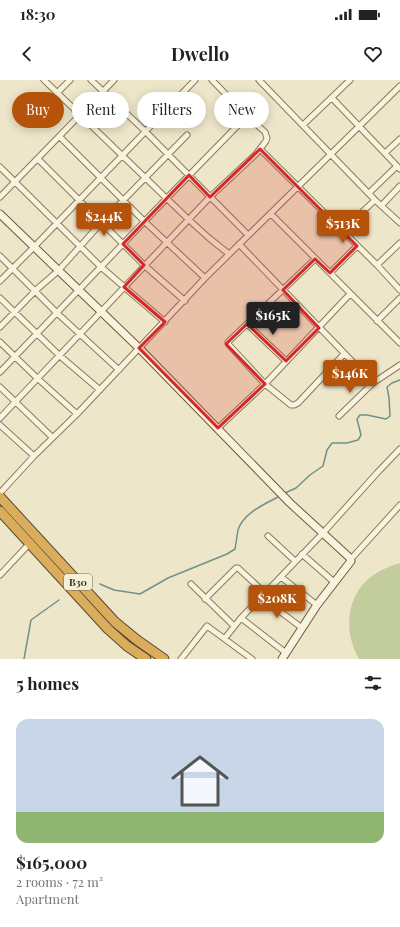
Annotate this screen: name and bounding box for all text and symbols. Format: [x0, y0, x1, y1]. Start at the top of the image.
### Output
text: 18:30 [20, 4, 56, 24]
text: Dwello [171, 42, 229, 66]
icon: back [16, 43, 38, 65]
icon: heart [362, 43, 384, 65]
chip: Buy [12, 92, 64, 128]
chip: Rent [72, 92, 129, 128]
chip: Filters [137, 92, 206, 128]
chip: New [214, 92, 269, 128]
pin: $244K [76, 203, 132, 237]
text: $244K [85, 207, 123, 224]
pin: $513K [315, 210, 371, 244]
text: $513K [326, 214, 360, 231]
pin: $165K [245, 302, 301, 336]
text: $165K [256, 306, 290, 323]
pin: $146K [322, 360, 378, 394]
text: $146K [332, 364, 368, 381]
road number: B30 [64, 574, 92, 590]
pin: $208K [249, 585, 305, 619]
text: $208K [257, 589, 297, 606]
text: 5 homes [16, 672, 79, 694]
icon: filters [362, 672, 384, 694]
icon: home [164, 745, 236, 817]
text: $165,000 [16, 851, 87, 873]
text: 2 rooms · 72 m² [16, 873, 103, 890]
text: Apartment [16, 890, 79, 907]

